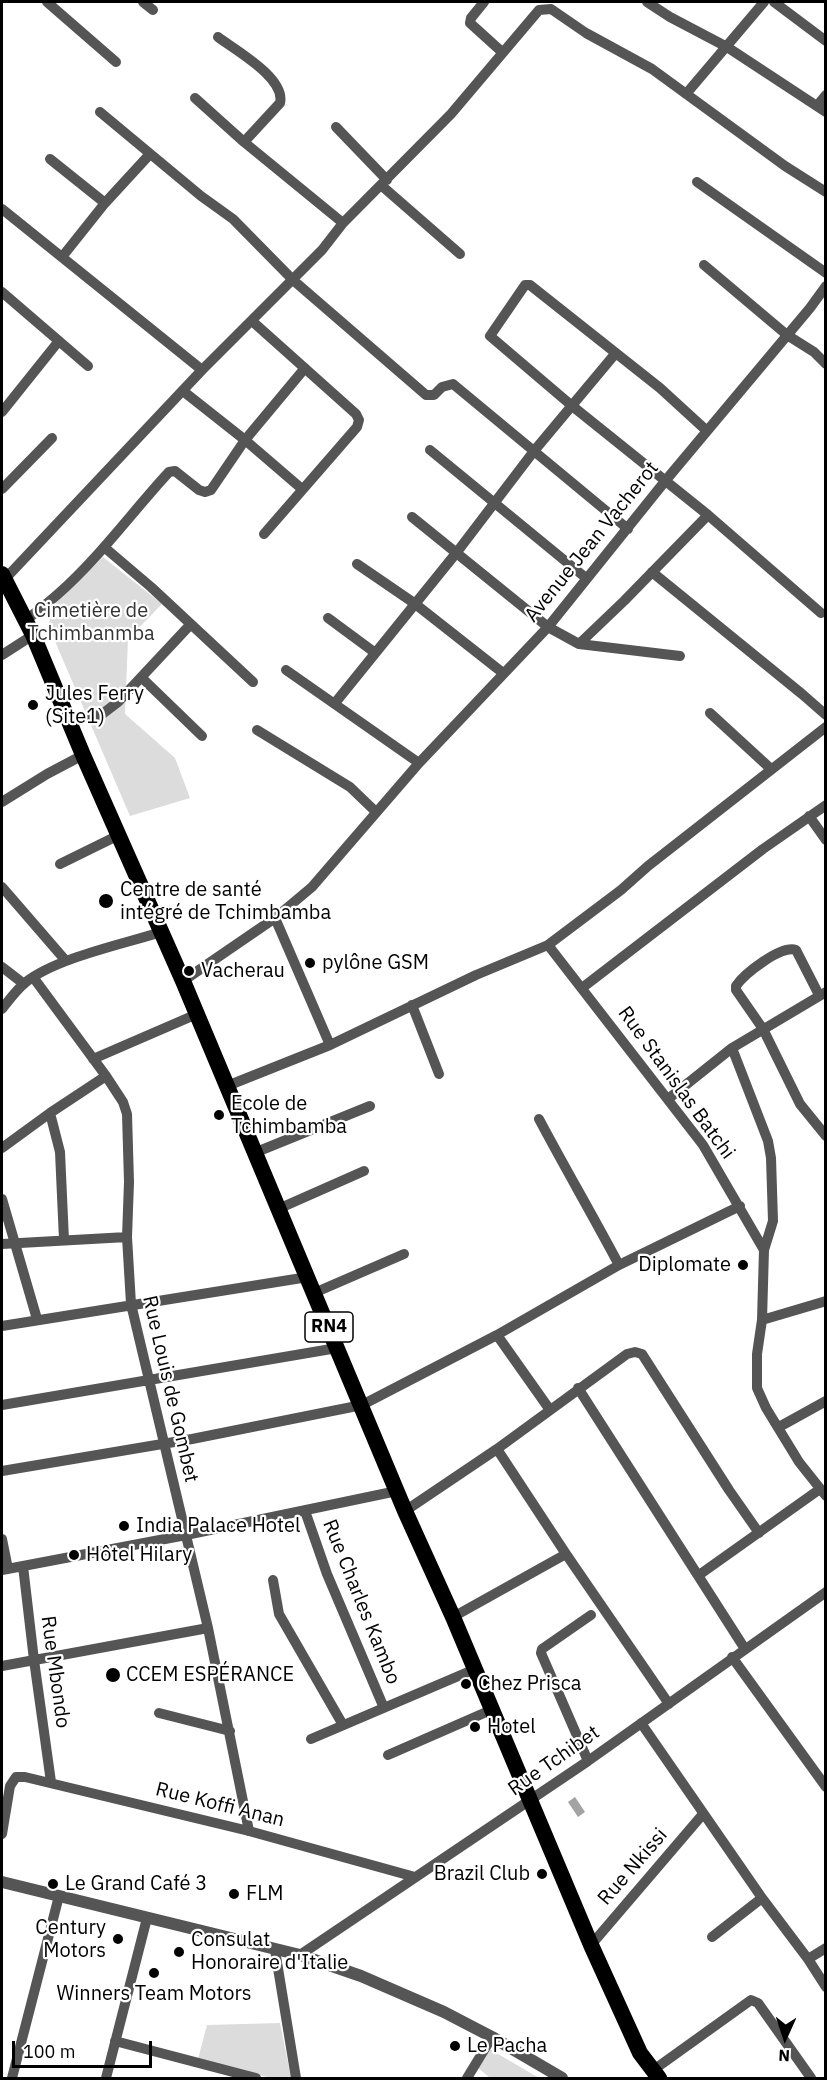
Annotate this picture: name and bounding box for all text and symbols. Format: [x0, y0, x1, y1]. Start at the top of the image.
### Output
street label: Avenue Jean Vacherot [520, 457, 664, 627]
park label: Cimetière de Tchimbanmba [27, 599, 155, 646]
place label: Jules Ferry (Site1) [45, 682, 144, 729]
marker: Jules Ferry (Site1) [26, 698, 40, 712]
place label: Centre de santé intégré de Tchimbamba [120, 878, 331, 925]
marker: Centre de santé intégré de Tchimbamba [97, 892, 115, 910]
place label: pylône GSM [322, 951, 429, 975]
marker: pylône GSM [303, 956, 317, 970]
place label: Vacherau [201, 959, 285, 983]
marker: Vacherau [182, 964, 196, 978]
street label: Rue Stanislas Batchi [613, 1002, 739, 1164]
place label: Ecole de Tchimbamba [231, 1092, 347, 1139]
marker: Ecole de Tchimbamba [212, 1108, 226, 1122]
place label: Diplomate [638, 1253, 731, 1277]
marker: Diplomate [736, 1258, 750, 1272]
street label: Rue Louis de Gombet [137, 1293, 203, 1485]
road number: RN4 [305, 1312, 353, 1342]
place label: India Palace Hotel [136, 1514, 300, 1538]
street label: Rue Charles Kambo [317, 1516, 405, 1688]
marker: India Palace Hotel [117, 1519, 131, 1533]
place label: Hôtel Hilary [86, 1543, 192, 1567]
marker: Hôtel Hilary [67, 1548, 81, 1562]
street label: Rue Mbondo [35, 1614, 75, 1730]
place label: CCEM ESPÉRANCE [126, 1663, 294, 1687]
marker: CCEM ESPÉRANCE [104, 1666, 122, 1684]
place label: Chez Prisca [478, 1672, 581, 1696]
marker: Chez Prisca [459, 1677, 473, 1691]
place label: Hotel [487, 1715, 536, 1739]
marker: Hotel [468, 1720, 482, 1734]
street label: Rue Tchibet [504, 1721, 604, 1801]
street label: Rue Koffi Anan [153, 1777, 287, 1833]
street label: Rue Nkissi [593, 1824, 673, 1910]
place label: Brazil Club [434, 1862, 530, 1886]
marker: Brazil Club [535, 1867, 549, 1881]
place label: Le Grand Café 3 [65, 1872, 207, 1896]
marker: Le Grand Café 3 [46, 1877, 60, 1891]
place label: FLM [246, 1882, 283, 1906]
marker: FLM [227, 1887, 241, 1901]
place label: Century Motors [35, 1916, 106, 1963]
place label: Consulat Honoraire d'Italie [191, 1928, 348, 1975]
marker: Century Motors [111, 1932, 125, 1946]
marker: Consulat Honoraire d'Italie [172, 1945, 186, 1959]
marker: Winners Team Motors [147, 1966, 161, 1980]
place label: Winners Team Motors [57, 1982, 251, 2006]
north arrow [755, 2008, 815, 2068]
scale bar [15, 2029, 154, 2067]
place label: Le Pacha [467, 2034, 547, 2058]
marker: Le Pacha [448, 2039, 462, 2053]
text: 100 m [23, 2040, 75, 2063]
text: N [778, 2046, 790, 2066]

